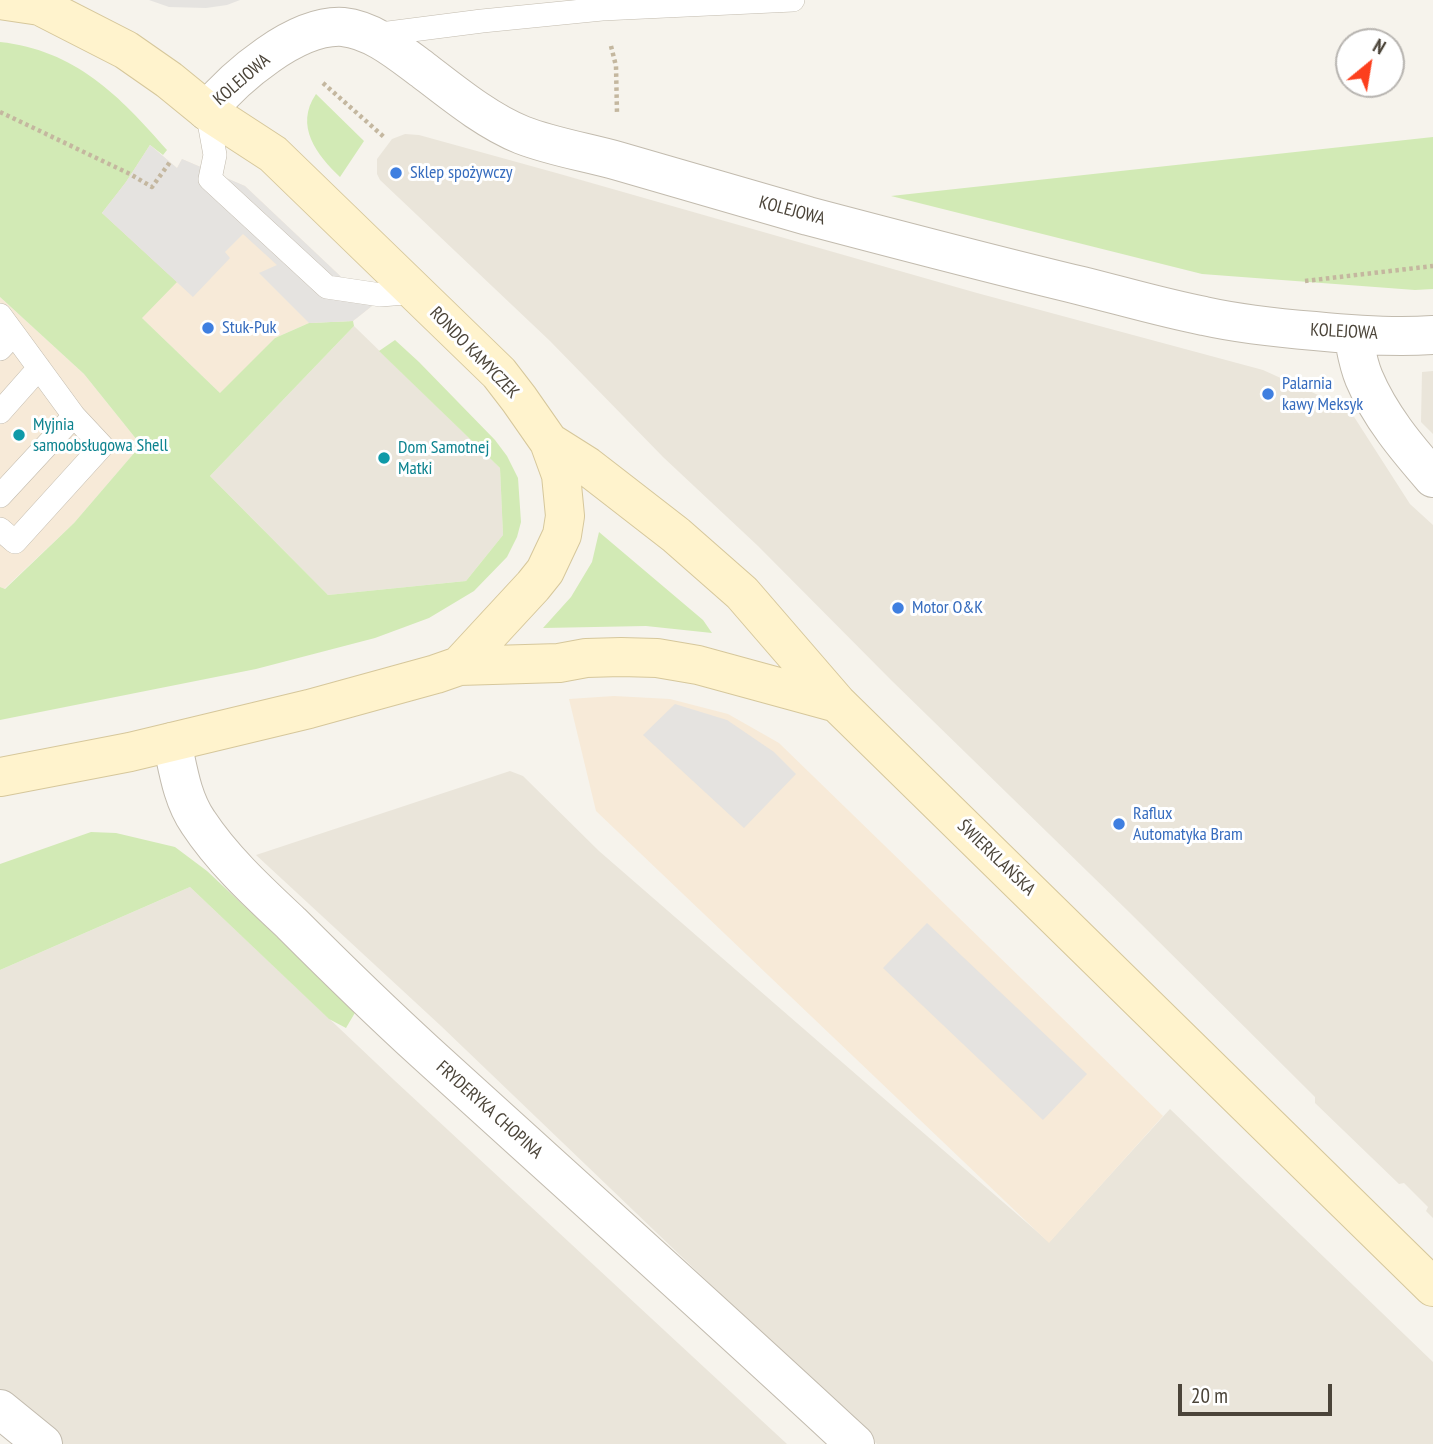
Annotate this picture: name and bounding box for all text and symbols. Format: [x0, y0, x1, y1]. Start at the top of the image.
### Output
north arrow [1335, 28, 1405, 98]
text: N [1369, 34, 1390, 60]
street label: KOLEJOWA [209, 50, 275, 110]
place label: Sklep spożywczy [410, 162, 513, 184]
marker: Sklep spożywczy [388, 165, 404, 181]
street label: KOLEJOWA [757, 192, 827, 230]
street label: RONDO KAMYCZEK [425, 303, 523, 403]
place label: Stuk-Puk [222, 317, 276, 339]
street label: KOLEJOWA [1310, 319, 1378, 345]
marker: Stuk-Puk [200, 320, 216, 336]
place label: Palarnia kawy Meksyk [1282, 373, 1363, 416]
marker: Palarnia kawy Meksyk [1260, 386, 1276, 402]
place label: Myjnia samoobsługowa Shell [33, 414, 168, 457]
marker: Myjnia samoobsługowa Shell [11, 427, 27, 443]
place label: Dom Samotnej Matki [398, 437, 489, 480]
marker: Dom Samotnej Matki [376, 450, 392, 466]
place label: Motor O&K [912, 597, 983, 619]
marker: Motor O&K [890, 600, 906, 616]
place label: Raflux Automatyka Bram [1133, 803, 1243, 846]
street label: ŚWIERKLAŃSKA [953, 816, 1039, 900]
marker: Raflux Automatyka Bram [1111, 816, 1127, 832]
street label: FRYDERYKA CHOPINA [431, 1057, 547, 1163]
scale bar [1181, 1370, 1335, 1414]
text: 20 m [1191, 1382, 1228, 1409]

